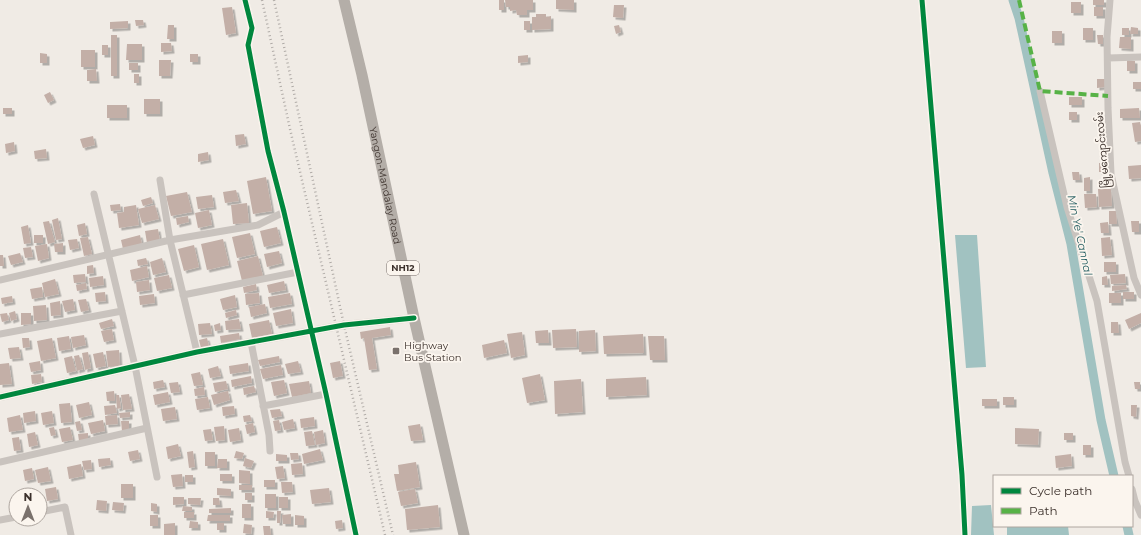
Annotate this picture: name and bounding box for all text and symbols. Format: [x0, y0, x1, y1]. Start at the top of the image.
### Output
street label: မြို့မကျောင်းလမ်း [1092, 111, 1114, 189]
street label: Yangon-Mandalay Road [366, 126, 404, 245]
water label: Min Ye' Cannal [1065, 193, 1095, 277]
road number: NH12 [387, 261, 419, 275]
place label: Highway Bus Station [404, 339, 461, 364]
marker: Highway Bus Station [391, 346, 401, 356]
legend [993, 475, 1133, 527]
text: Cycle path [1029, 483, 1092, 498]
north arrow [8, 487, 48, 527]
text: N [24, 490, 32, 504]
text: Path [1029, 503, 1058, 518]

